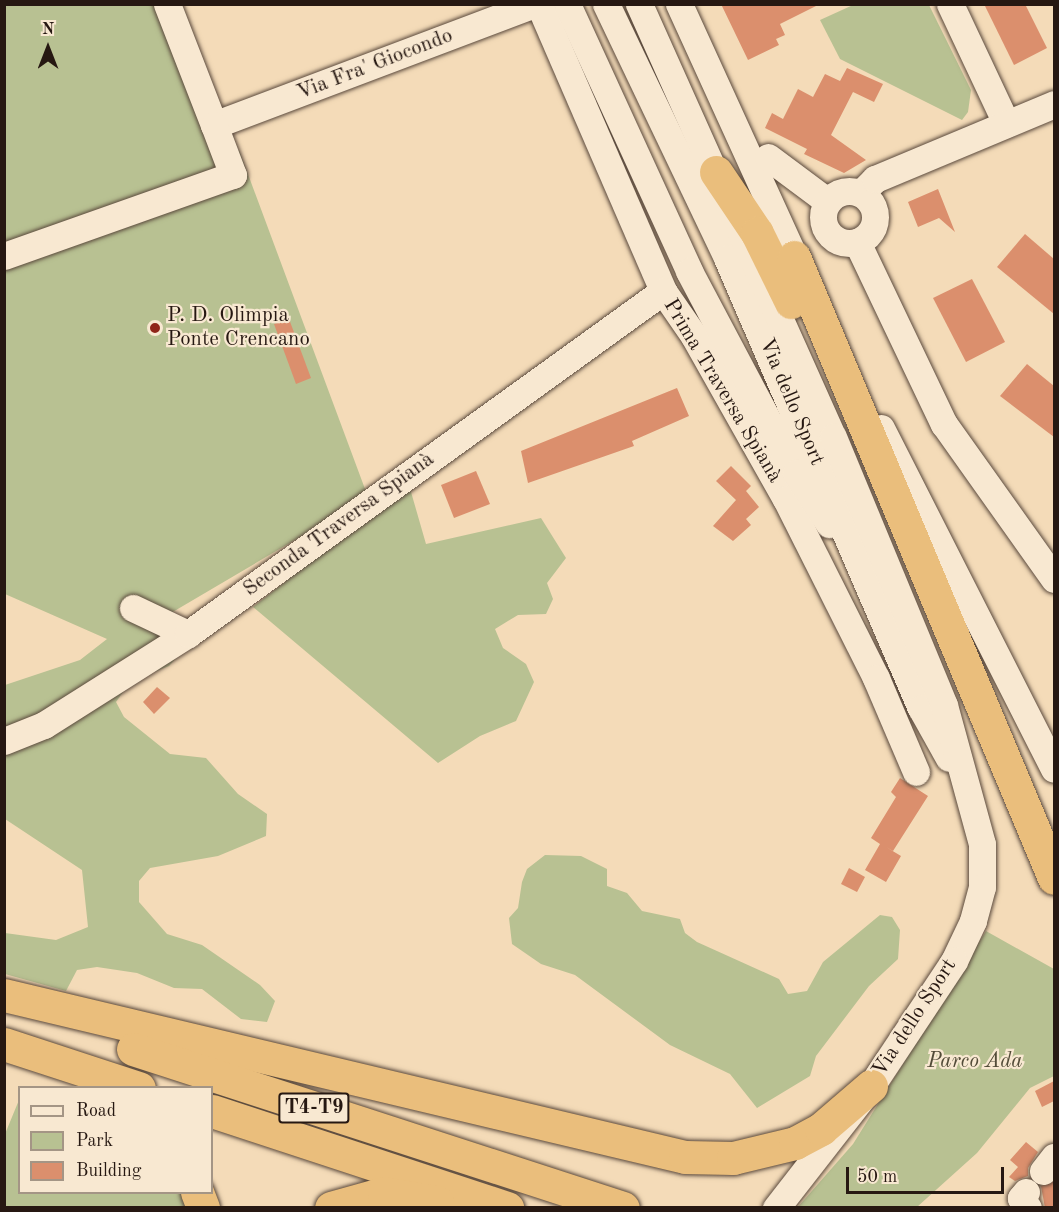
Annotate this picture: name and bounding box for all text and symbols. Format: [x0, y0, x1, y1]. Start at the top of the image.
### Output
north arrow [18, 18, 78, 78]
text: N [42, 22, 54, 38]
street label: Via Fra' Giocondo [294, 24, 456, 106]
street label: Prima Traversa Spianà [657, 294, 787, 488]
place label: P. D. Olimpia Ponte Crencano [167, 303, 310, 353]
marker: P. D. Olimpia Ponte Crencano [148, 321, 162, 335]
street label: Via dello Sport [753, 335, 829, 469]
street label: Seconda Traversa Spianà [239, 447, 439, 603]
street label: Via dello Sport [867, 954, 963, 1082]
park label: Parco Ada [927, 1049, 1023, 1075]
legend [18, 1086, 213, 1194]
road number: T4-T9 [278, 1091, 350, 1125]
text: Road [76, 1102, 116, 1120]
text: Park [76, 1132, 113, 1150]
scale bar [849, 1155, 1006, 1193]
text: Building [76, 1162, 141, 1180]
text: 50 m [857, 1168, 897, 1186]

